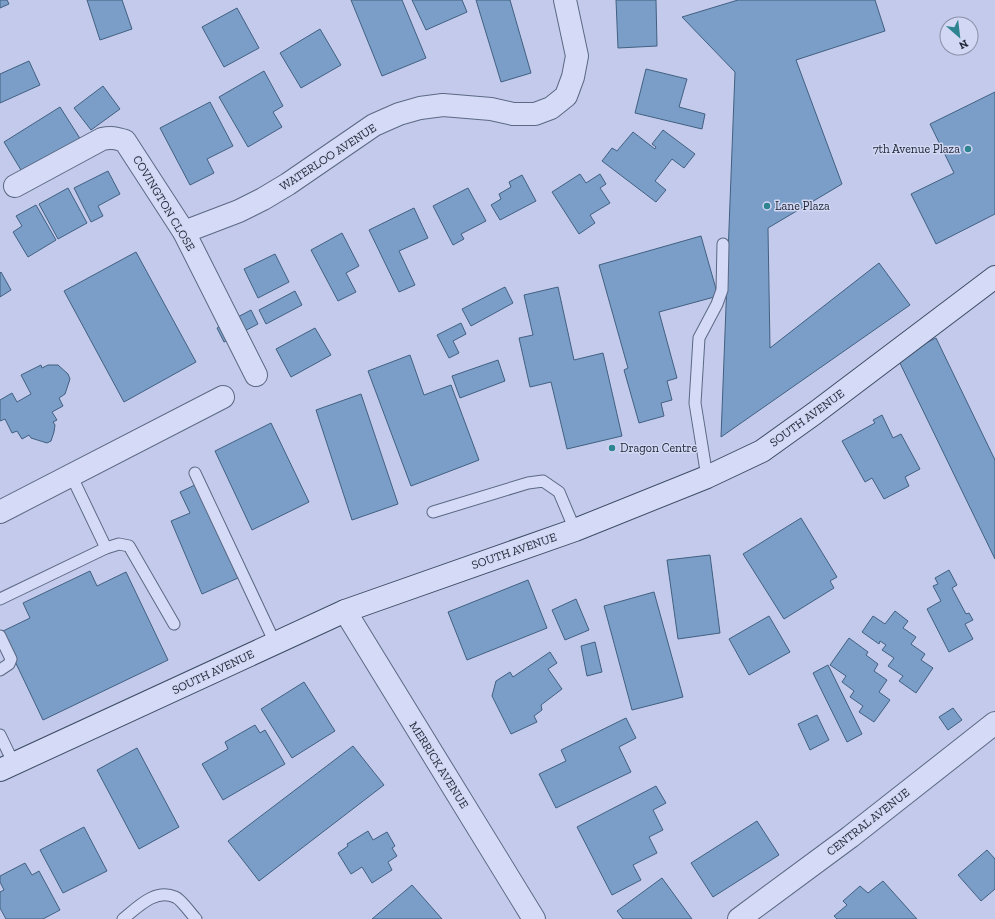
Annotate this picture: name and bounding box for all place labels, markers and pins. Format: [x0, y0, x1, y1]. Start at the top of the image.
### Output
place label: 7th Avenue Plaza [873, 142, 960, 156]
marker: 7th Avenue Plaza [963, 144, 973, 154]
place label: Lane Plaza [775, 199, 830, 213]
marker: Lane Plaza [762, 201, 772, 211]
place label: Dragon Centre [620, 441, 697, 455]
marker: Dragon Centre [607, 443, 617, 453]

